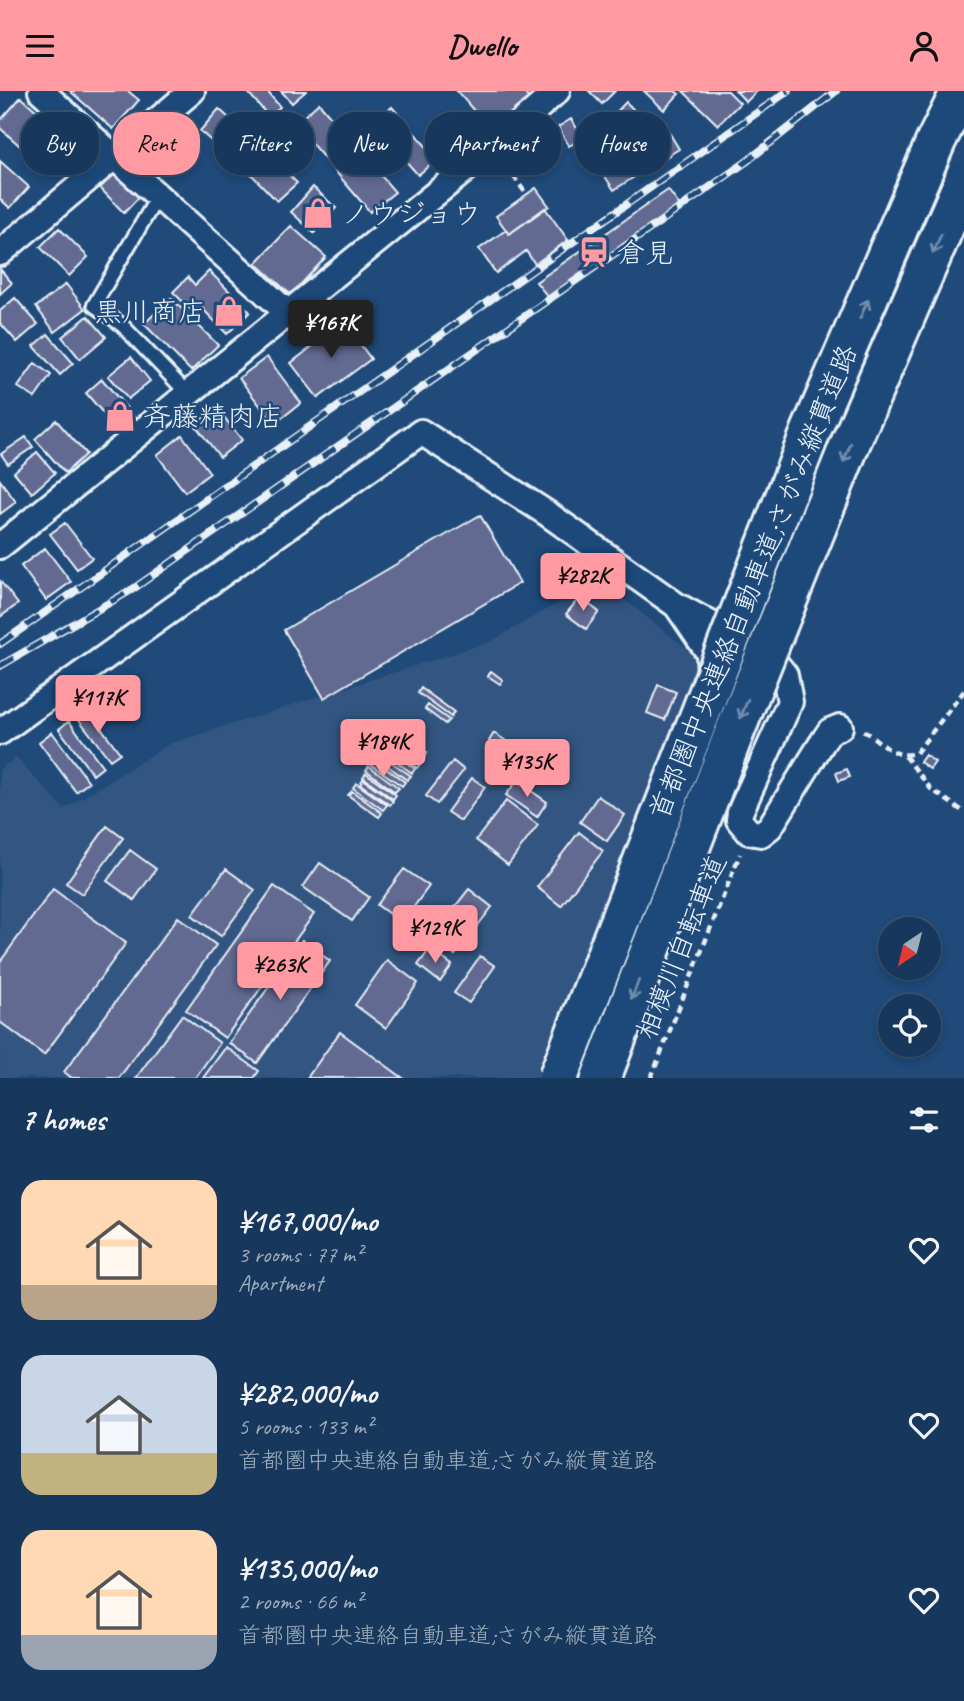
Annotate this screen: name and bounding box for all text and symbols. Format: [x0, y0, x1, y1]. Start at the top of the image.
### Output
text: Dwello [447, 25, 517, 66]
icon: menu [21, 27, 59, 65]
icon: person [905, 27, 943, 65]
chip: Buy [21, 112, 99, 175]
chip: Rent [113, 112, 200, 175]
chip: Filters [214, 112, 314, 175]
chip: New [328, 112, 411, 175]
chip: Apartment [425, 112, 561, 175]
chip: House [575, 112, 670, 175]
shop icon: ノウジョウ [301, 196, 335, 230]
place label: ノウジョウ [341, 196, 481, 231]
one-way arrow [930, 233, 943, 254]
station icon: 倉見 [577, 235, 611, 269]
place label: 倉見 [617, 235, 673, 270]
place label: 黒川商店 [94, 294, 206, 329]
shop icon: 黒川商店 [212, 294, 246, 328]
one-way arrow [858, 298, 871, 320]
pin: ¥167K [282, 301, 380, 360]
text: ¥167K [304, 308, 358, 337]
street label: 首都圏中央連絡自動車道;さがみ縦貫道路 [641, 339, 865, 825]
shop icon: 斉藤精肉店 [103, 399, 137, 433]
place label: 斉藤精肉店 [143, 399, 283, 434]
one-way arrow [840, 442, 853, 463]
pin: ¥282K [534, 553, 632, 613]
text: ¥282K [556, 561, 610, 590]
pin: ¥117K [49, 675, 147, 735]
text: ¥117K [72, 683, 125, 712]
one-way arrow [736, 698, 749, 720]
pin: ¥184K [334, 719, 432, 779]
text: ¥184K [356, 727, 410, 756]
pin: ¥135K [478, 739, 576, 799]
text: ¥135K [501, 747, 553, 776]
street label: 相模川自転車道 [628, 850, 734, 1044]
pin: ¥129K [386, 905, 484, 965]
text: ¥129K [409, 913, 461, 942]
north arrow [878, 917, 942, 980]
map controls [878, 917, 941, 1057]
pin: ¥263K [231, 943, 329, 1002]
text: ¥263K [253, 950, 307, 979]
one-way arrow [627, 979, 640, 1001]
button: locate [878, 994, 941, 1057]
text: 7 homes [21, 1101, 106, 1139]
icon: filters [905, 1101, 943, 1139]
text: ¥167,000/mo [238, 1202, 377, 1240]
icon: home [77, 1208, 161, 1292]
icon: heart [905, 1231, 943, 1269]
text: 3 rooms · 77 m² [238, 1240, 362, 1269]
text: Apartment [238, 1269, 323, 1298]
text: ¥282,000/mo [238, 1374, 377, 1412]
icon: home [77, 1383, 161, 1467]
icon: heart [905, 1406, 943, 1444]
text: 5 rooms · 133 m² [238, 1412, 373, 1441]
text: 首都圏中央連絡自動車道;さがみ縦貫道路 [238, 1446, 657, 1475]
text: ¥135,000/mo [238, 1549, 376, 1587]
icon: home [77, 1558, 161, 1642]
icon: heart [905, 1581, 943, 1619]
text: 2 rooms · 66 m² [238, 1587, 362, 1616]
text: 首都圏中央連絡自動車道;さがみ縦貫道路 [238, 1621, 657, 1650]

